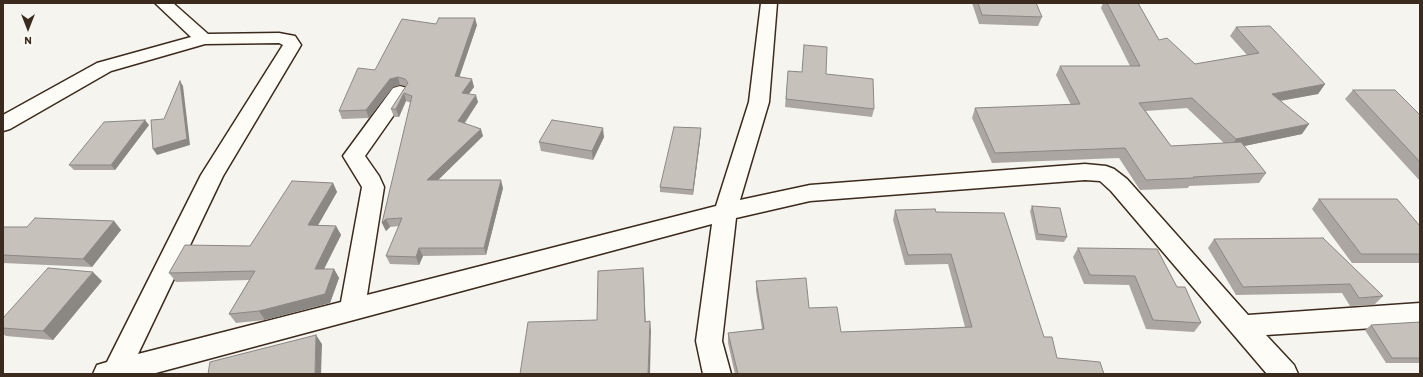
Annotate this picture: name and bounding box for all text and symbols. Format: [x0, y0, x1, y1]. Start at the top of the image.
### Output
north arrow [8, 8, 48, 48]
text: N [24, 34, 32, 47]

